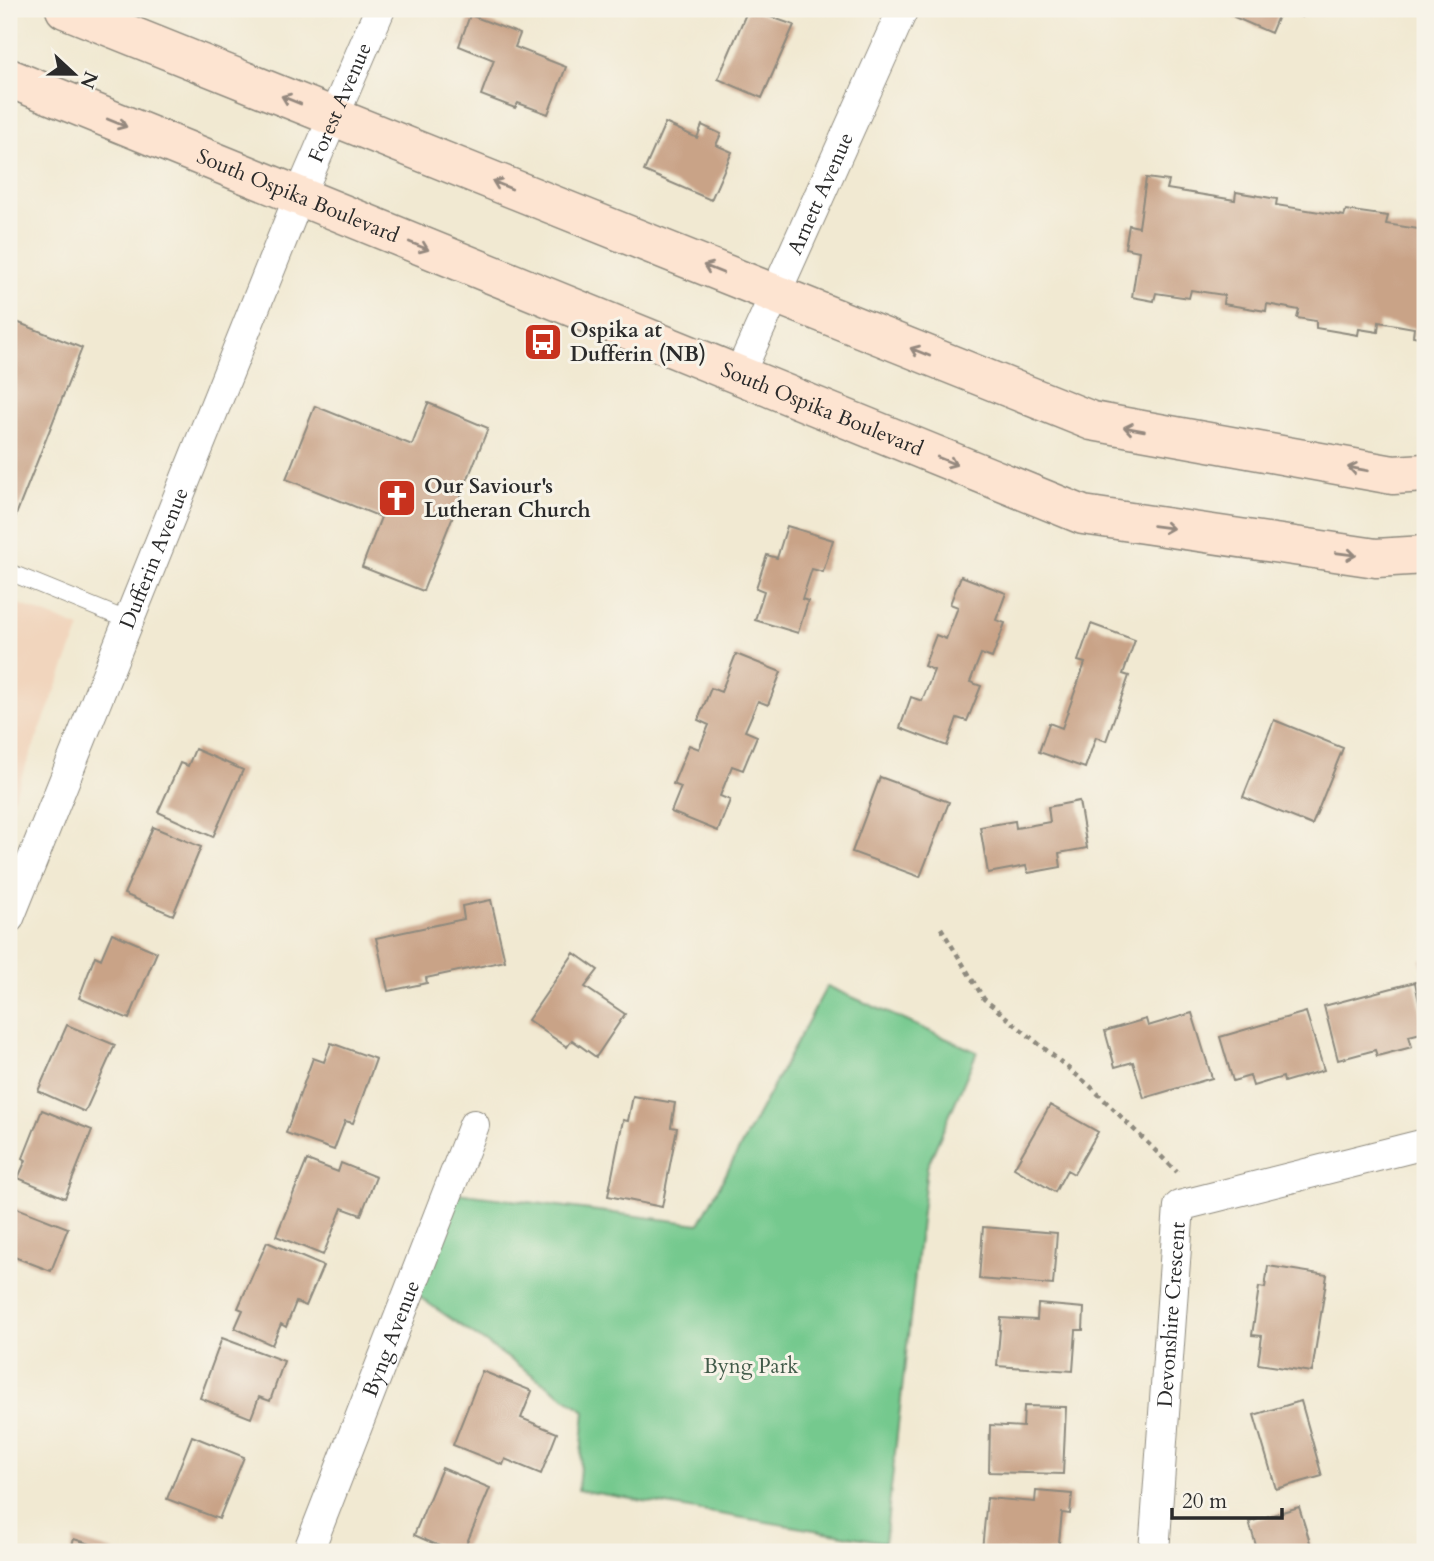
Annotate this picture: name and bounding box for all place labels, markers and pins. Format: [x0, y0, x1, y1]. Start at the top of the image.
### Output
place label: Ospika at Dufferin (NB) [570, 316, 706, 369]
bus stop icon: Ospika at Dufferin (NB) [522, 321, 564, 363]
place label: Our Saviour's Lutheran Church [424, 472, 591, 525]
church icon: Our Saviour's Lutheran Church [376, 477, 418, 519]

